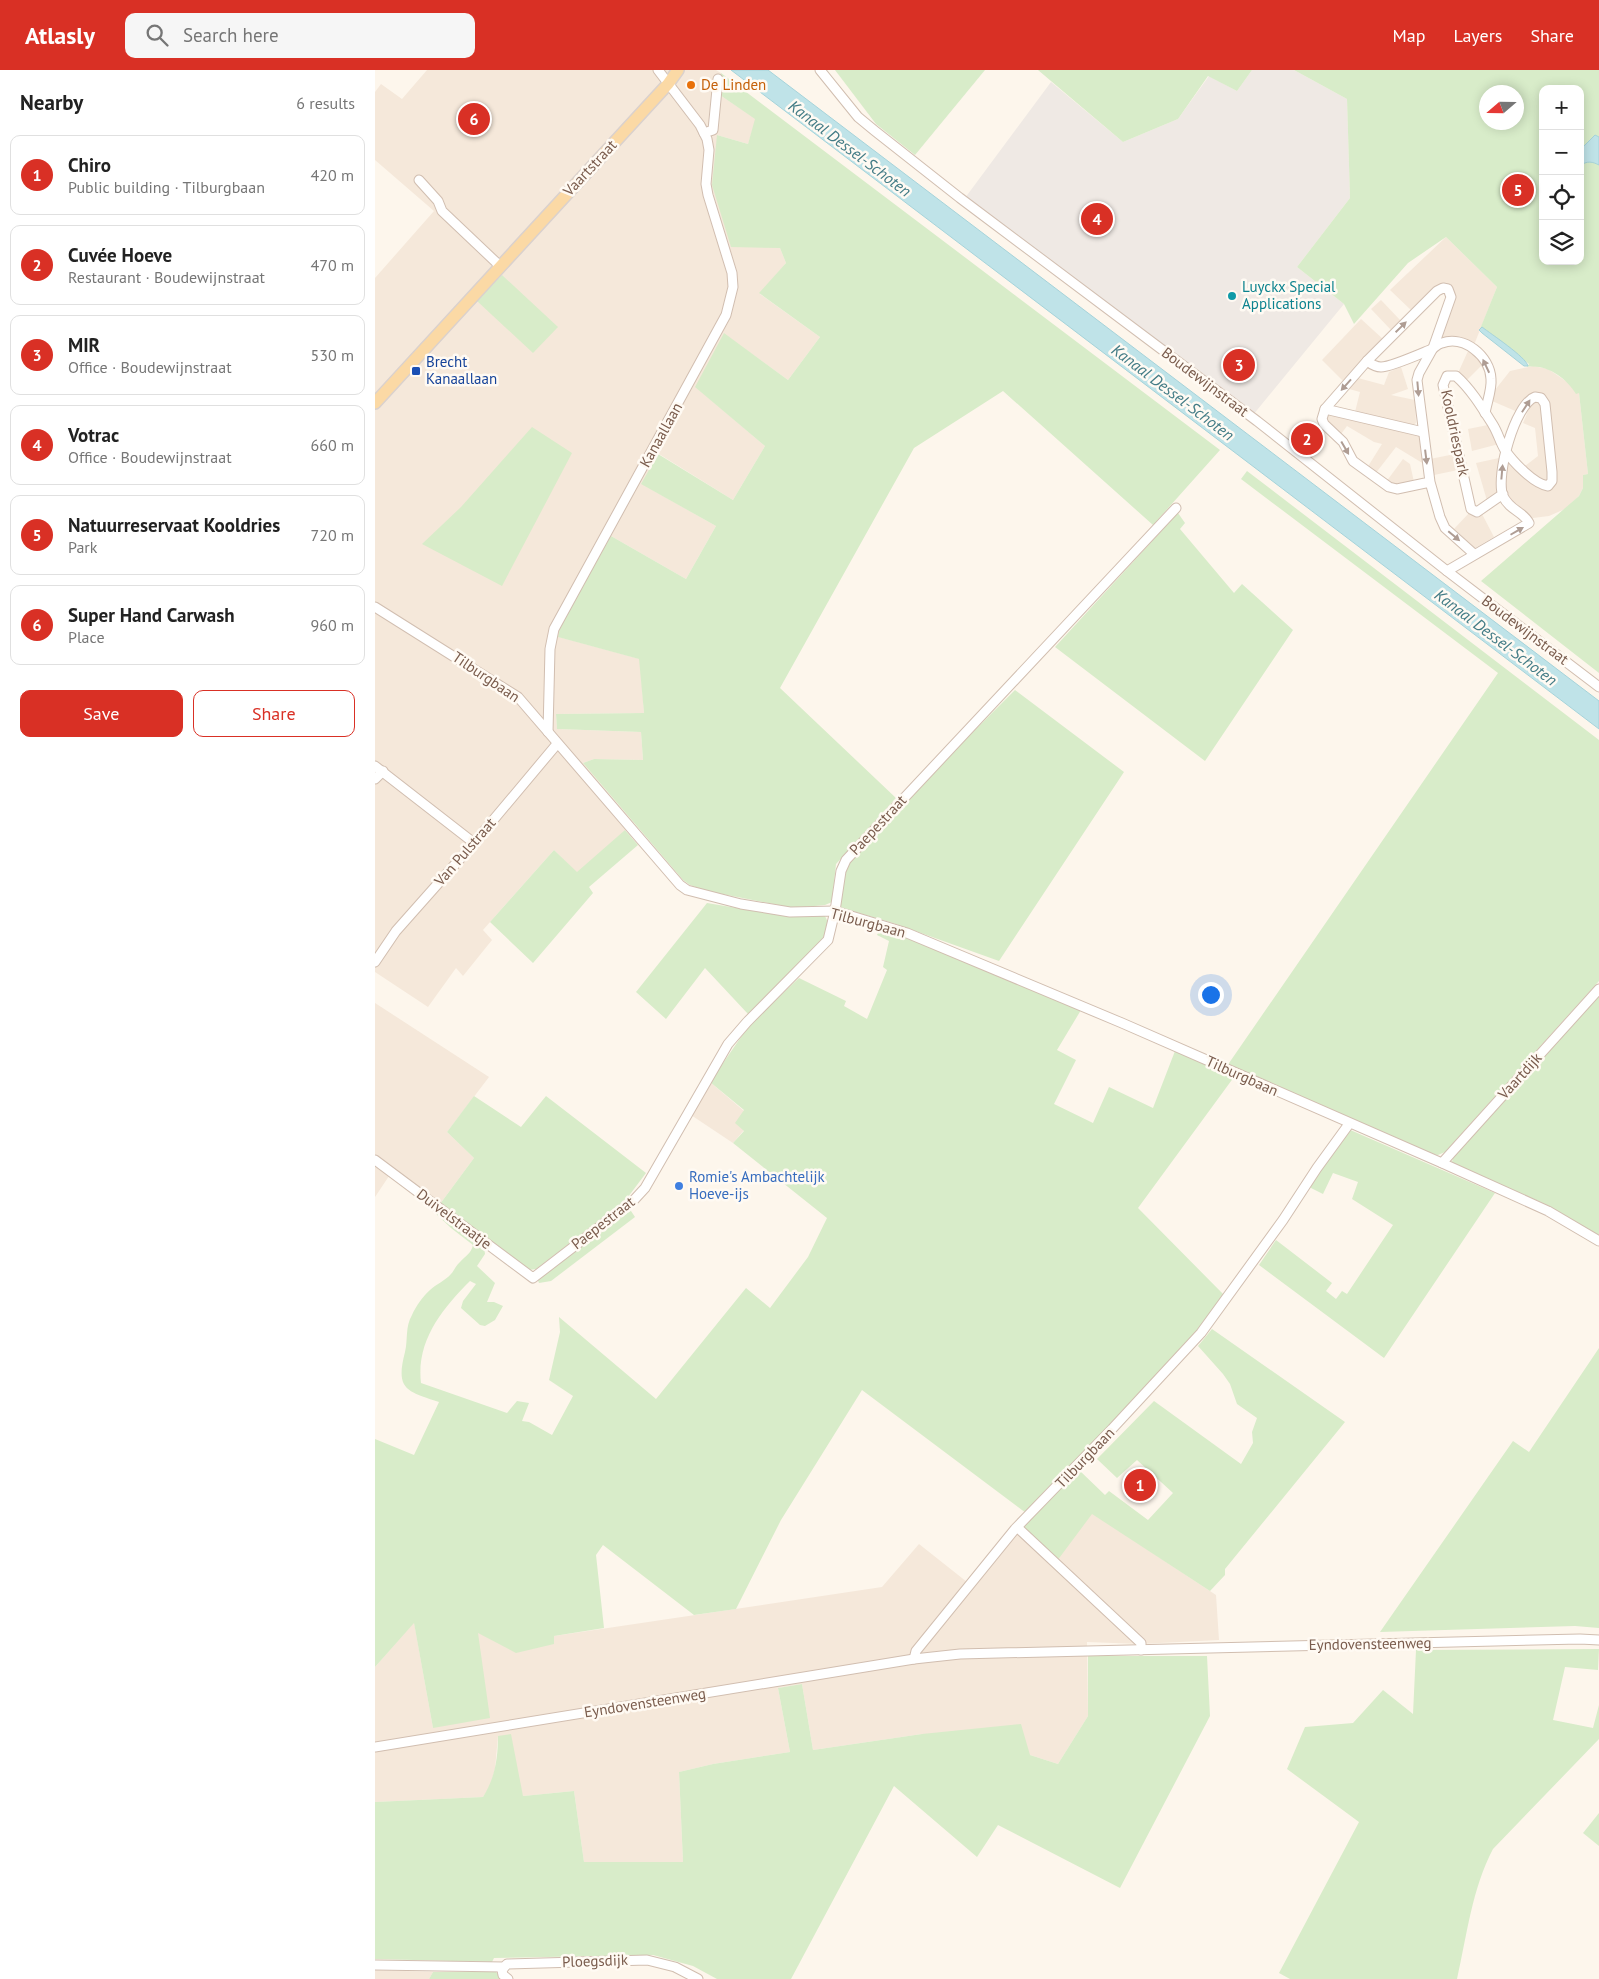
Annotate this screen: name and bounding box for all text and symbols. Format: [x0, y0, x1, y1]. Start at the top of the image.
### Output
search box [125, 13, 475, 58]
text: Atlasly [25, 20, 95, 51]
icon: search [143, 21, 171, 49]
text: Search here [183, 23, 279, 47]
text: Map [1393, 24, 1425, 47]
text: Layers [1453, 24, 1502, 47]
text: Share [1530, 24, 1574, 47]
place label: De Linden [701, 75, 766, 94]
marker: De Linden [685, 79, 697, 91]
north arrow [1479, 85, 1524, 130]
map controls [1539, 85, 1584, 265]
button: + [1539, 85, 1584, 130]
text: Nearby [20, 89, 83, 116]
text: 6 results [296, 93, 355, 113]
water label: Kanaal Dessel-Schoten [785, 95, 915, 201]
pin: 6 [458, 100, 490, 138]
button: − [1539, 130, 1584, 175]
street label: Vaartstraat [558, 136, 620, 200]
text: Chiro [68, 153, 111, 177]
text: 1 [32, 165, 42, 185]
text: 420 m [311, 165, 354, 185]
pin: 5 [1502, 171, 1534, 209]
button: locate [1539, 175, 1584, 220]
text: Public building · Tilburgbaan [68, 177, 265, 197]
pin: 4 [1081, 200, 1113, 238]
button: layers [1539, 220, 1584, 265]
text: Cuvée Hoeve [68, 243, 172, 267]
text: 2 [32, 255, 42, 275]
text: 470 m [311, 255, 354, 275]
text: Restaurant · Boudewijnstraat [68, 267, 265, 287]
place label: Luyckx Special Applications [1242, 277, 1336, 313]
marker: Luyckx Special Applications [1226, 290, 1238, 302]
one-way arrow [1395, 321, 1407, 333]
text: MIR [68, 333, 100, 357]
water label: Kanaal Dessel-Schoten [1108, 339, 1238, 445]
street label: Boudewijnstraat [1158, 343, 1253, 421]
text: 3 [32, 345, 42, 365]
text: 530 m [311, 345, 354, 365]
pin: 3 [1223, 346, 1255, 384]
place label: Brecht Kanaallaan [426, 352, 497, 388]
text: Office · Boudewijnstraat [68, 357, 232, 377]
one-way arrow [1482, 359, 1490, 373]
marker: Brecht Kanaallaan [410, 365, 422, 377]
one-way arrow [1340, 379, 1352, 391]
one-way arrow [1414, 381, 1422, 397]
street label: Kooldriespark [1437, 388, 1474, 479]
street label: Kanaallaan [635, 399, 686, 470]
one-way arrow [1521, 399, 1530, 413]
pin: 2 [1291, 420, 1323, 458]
text: Votrac [68, 423, 119, 447]
text: 4 [32, 435, 42, 455]
text: 660 m [311, 435, 354, 455]
one-way arrow [1341, 442, 1350, 455]
text: Office · Boudewijnstraat [68, 447, 232, 467]
one-way arrow [1422, 450, 1430, 466]
one-way arrow [1498, 464, 1506, 480]
text: Natuurreservaat Kooldries [68, 513, 280, 537]
text: 5 [32, 525, 42, 545]
text: 720 m [311, 525, 354, 545]
one-way arrow [1511, 527, 1524, 536]
one-way arrow [1447, 530, 1460, 541]
text: Park [68, 537, 97, 557]
water label: Kanaal Dessel-Schoten [1431, 584, 1561, 690]
street label: Boudewijnstraat [1478, 591, 1573, 669]
text: Super Hand Carwash [68, 603, 235, 627]
text: 6 [32, 615, 42, 635]
text: 960 m [311, 615, 354, 635]
text: Place [68, 627, 105, 647]
street label: Tilburgbaan [449, 647, 524, 706]
button: Save [20, 690, 183, 737]
button: Share [193, 690, 355, 737]
street label: Paepestraat [845, 791, 910, 859]
street label: Van Pulstraat [429, 814, 499, 890]
street label: Tilburgbaan [828, 903, 908, 942]
your location [1198, 982, 1224, 1008]
street label: Vaartdijk [1493, 1048, 1546, 1104]
street label: Tilburgbaan [1203, 1051, 1281, 1100]
place label: Romie's Ambachtelijk Hoeve-ijs [689, 1167, 825, 1203]
marker: Romie's Ambachtelijk Hoeve-ijs [673, 1180, 685, 1192]
street label: Duivelstraatje [413, 1184, 496, 1253]
street label: Paepestraat [567, 1192, 638, 1253]
street label: Tilburgbaan [1051, 1423, 1118, 1492]
pin: 1 [1124, 1466, 1156, 1504]
street label: Eyndovensteenweg [1308, 1633, 1432, 1654]
street label: Eyndovensteenweg [583, 1684, 707, 1722]
street label: Ploegsdijk [562, 1950, 629, 1971]

